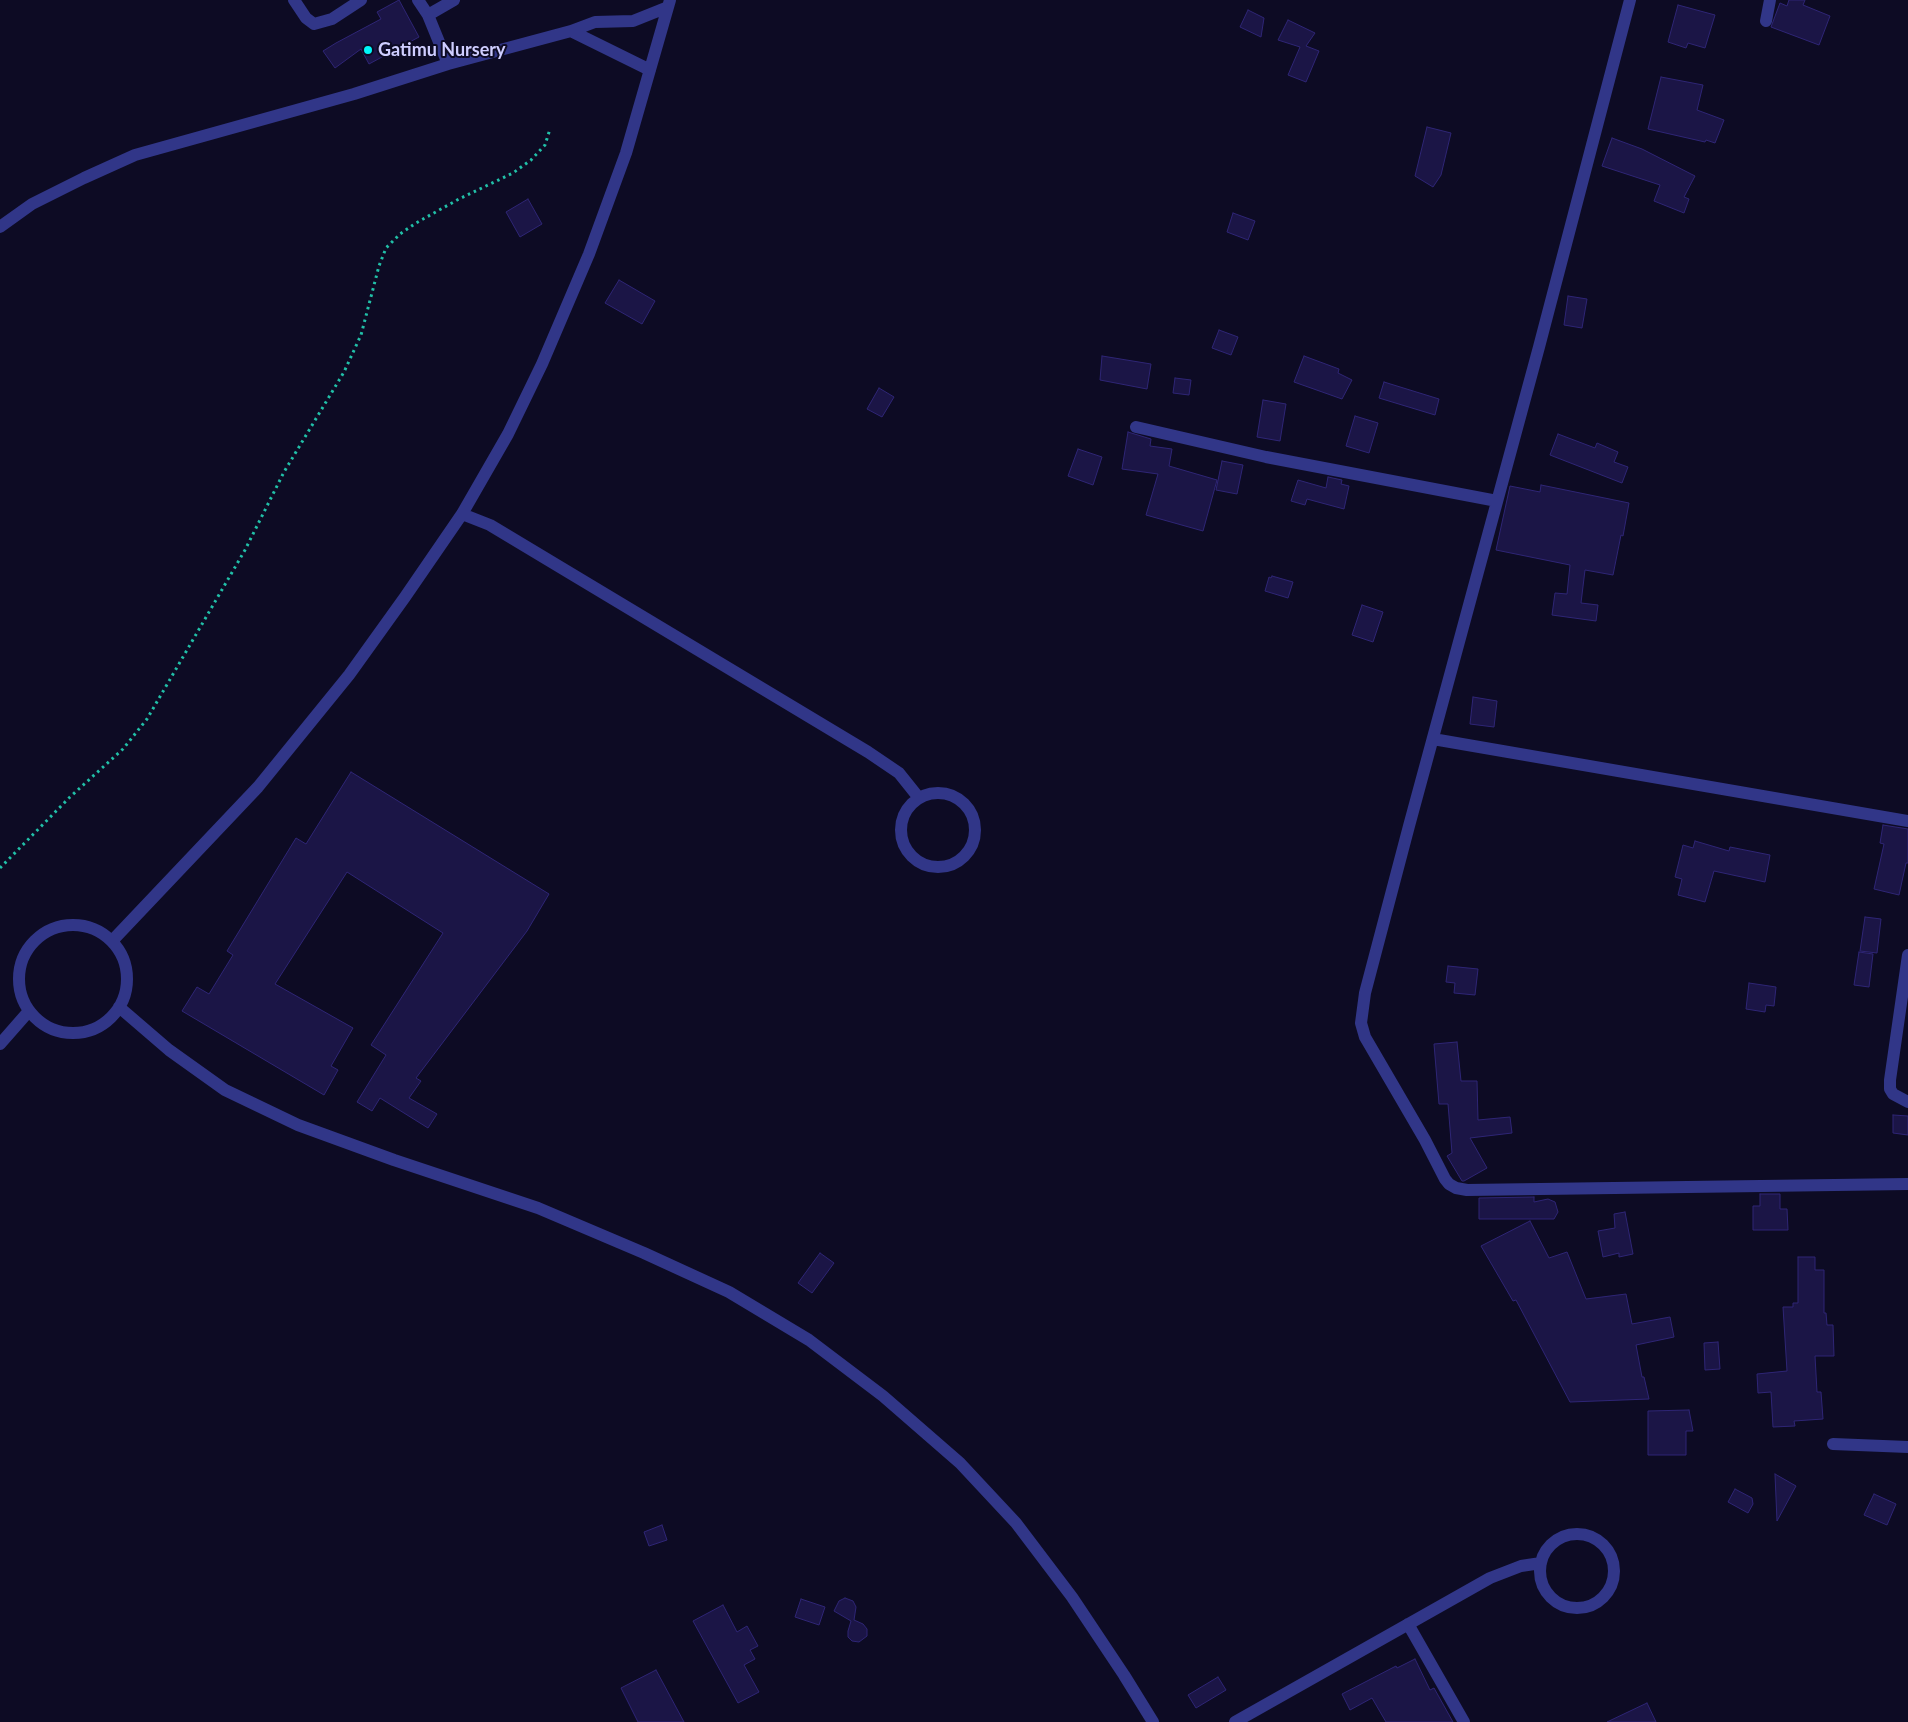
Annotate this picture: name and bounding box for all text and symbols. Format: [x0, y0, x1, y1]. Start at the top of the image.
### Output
place label: Gatimu Nursery [378, 39, 506, 61]
marker: Gatimu Nursery [362, 44, 374, 56]

